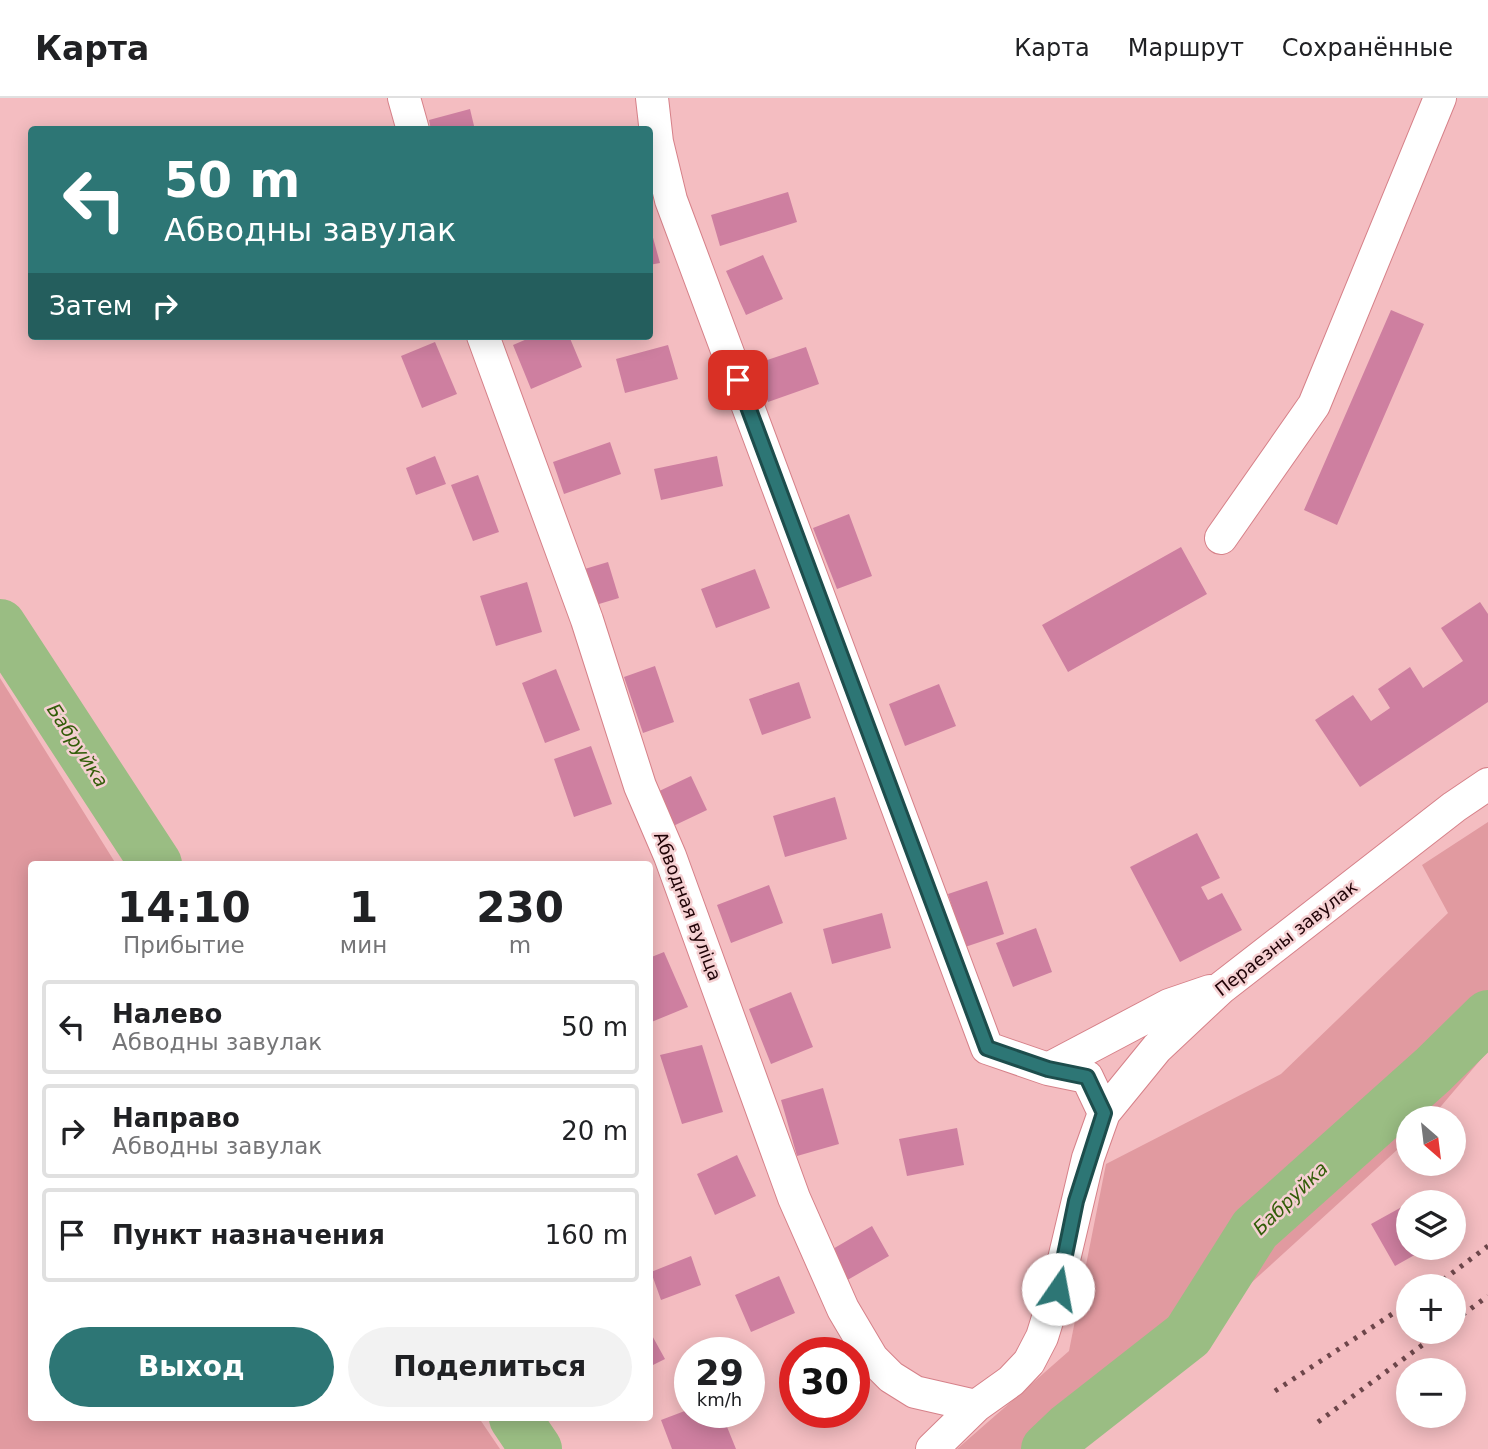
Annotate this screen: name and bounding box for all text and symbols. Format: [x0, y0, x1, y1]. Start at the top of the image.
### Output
text: Карта [35, 29, 149, 68]
text: Карта [1014, 34, 1090, 62]
text: Маршрут [1128, 34, 1244, 62]
text: Сохранённые [1282, 34, 1453, 62]
text: 50 m [164, 152, 300, 209]
icon: left [49, 154, 140, 245]
text: Абводны завулак [164, 211, 456, 249]
icon: right [146, 287, 184, 325]
text: Затем [49, 291, 132, 321]
pin [708, 350, 768, 410]
icon: arrive [719, 361, 757, 399]
water label: Бабруйка [43, 699, 113, 791]
street label: Абводная вуліца [650, 829, 726, 983]
street label: Пераезны завулак [1211, 876, 1361, 1000]
text: 14:10 [117, 883, 251, 932]
text: 1 [349, 883, 378, 932]
text: 230 [476, 883, 564, 932]
text: Прибытие [123, 932, 245, 958]
text: мин [340, 932, 387, 958]
text: m [509, 932, 531, 958]
text: Налево [112, 999, 222, 1029]
icon: left [53, 1008, 91, 1046]
text: 50 m [561, 1012, 628, 1042]
text: Абводны завулак [112, 1029, 322, 1055]
text: Направо [112, 1103, 240, 1133]
north arrow [1396, 1106, 1466, 1176]
map controls [1396, 1106, 1466, 1428]
icon: right [53, 1112, 91, 1150]
text: 20 m [561, 1116, 628, 1146]
text: Абводны завулак [112, 1133, 322, 1159]
water label: Бабруйка [1248, 1157, 1332, 1239]
button: layers [1396, 1190, 1466, 1260]
icon: arrive [53, 1216, 91, 1254]
text: Пункт назначения [112, 1220, 385, 1250]
text: 160 m [545, 1220, 628, 1250]
position arrow [1021, 1252, 1095, 1326]
button: + [1396, 1274, 1466, 1344]
button: Выход [49, 1327, 334, 1407]
button: Поделиться [348, 1327, 632, 1407]
speed limit sign: 30 [779, 1337, 870, 1428]
text: 29 [695, 1353, 744, 1393]
button: − [1396, 1358, 1466, 1428]
text: km/h [697, 1389, 742, 1410]

